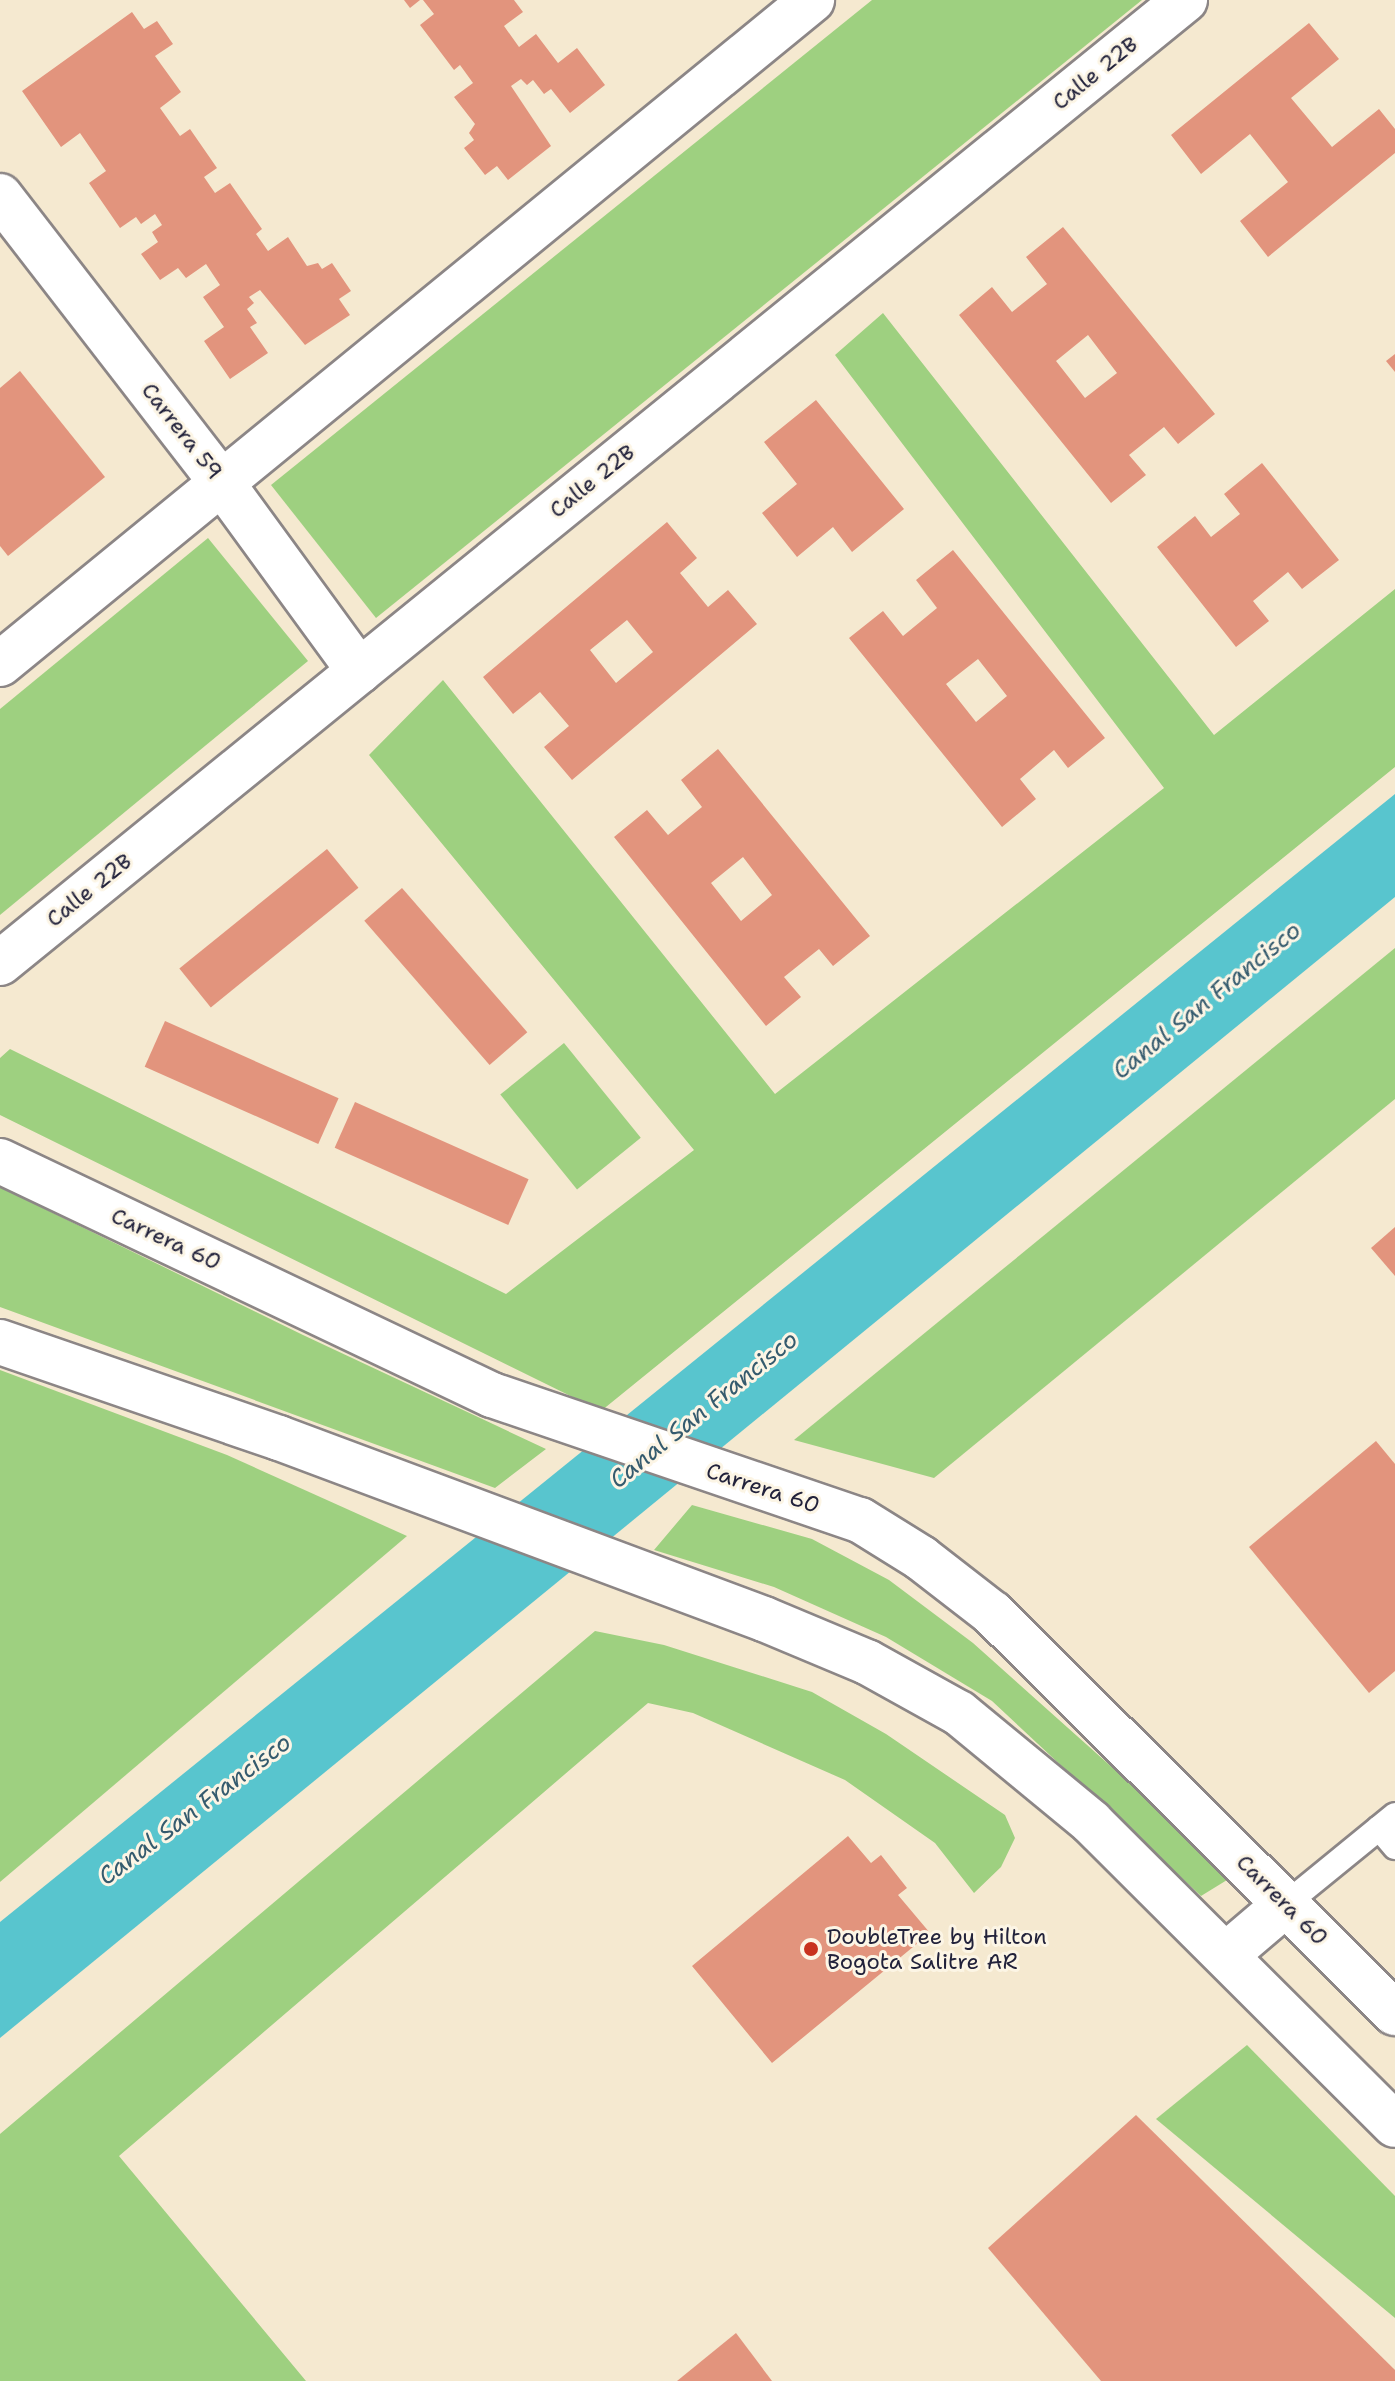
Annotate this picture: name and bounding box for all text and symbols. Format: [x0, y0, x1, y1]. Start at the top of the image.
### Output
street label: Calle 22B [1047, 31, 1143, 115]
street label: Carrera 59 [136, 377, 228, 485]
street label: Calle 22B [544, 439, 640, 523]
street label: Calle 22B [41, 848, 137, 932]
water label: Canal San Francisco [1107, 916, 1307, 1086]
street label: Carrera 60 [107, 1202, 225, 1276]
water label: Canal San Francisco [604, 1325, 804, 1495]
street label: Carrera 60 [703, 1457, 823, 1519]
water label: Canal San Francisco [93, 1728, 297, 1892]
street label: Carrera 60 [1231, 1849, 1333, 1951]
place label: DoubleTree by Hilton Bogota Salitre AR [827, 1923, 1047, 1974]
marker: DoubleTree by Hilton Bogota Salitre AR [802, 1940, 820, 1958]

